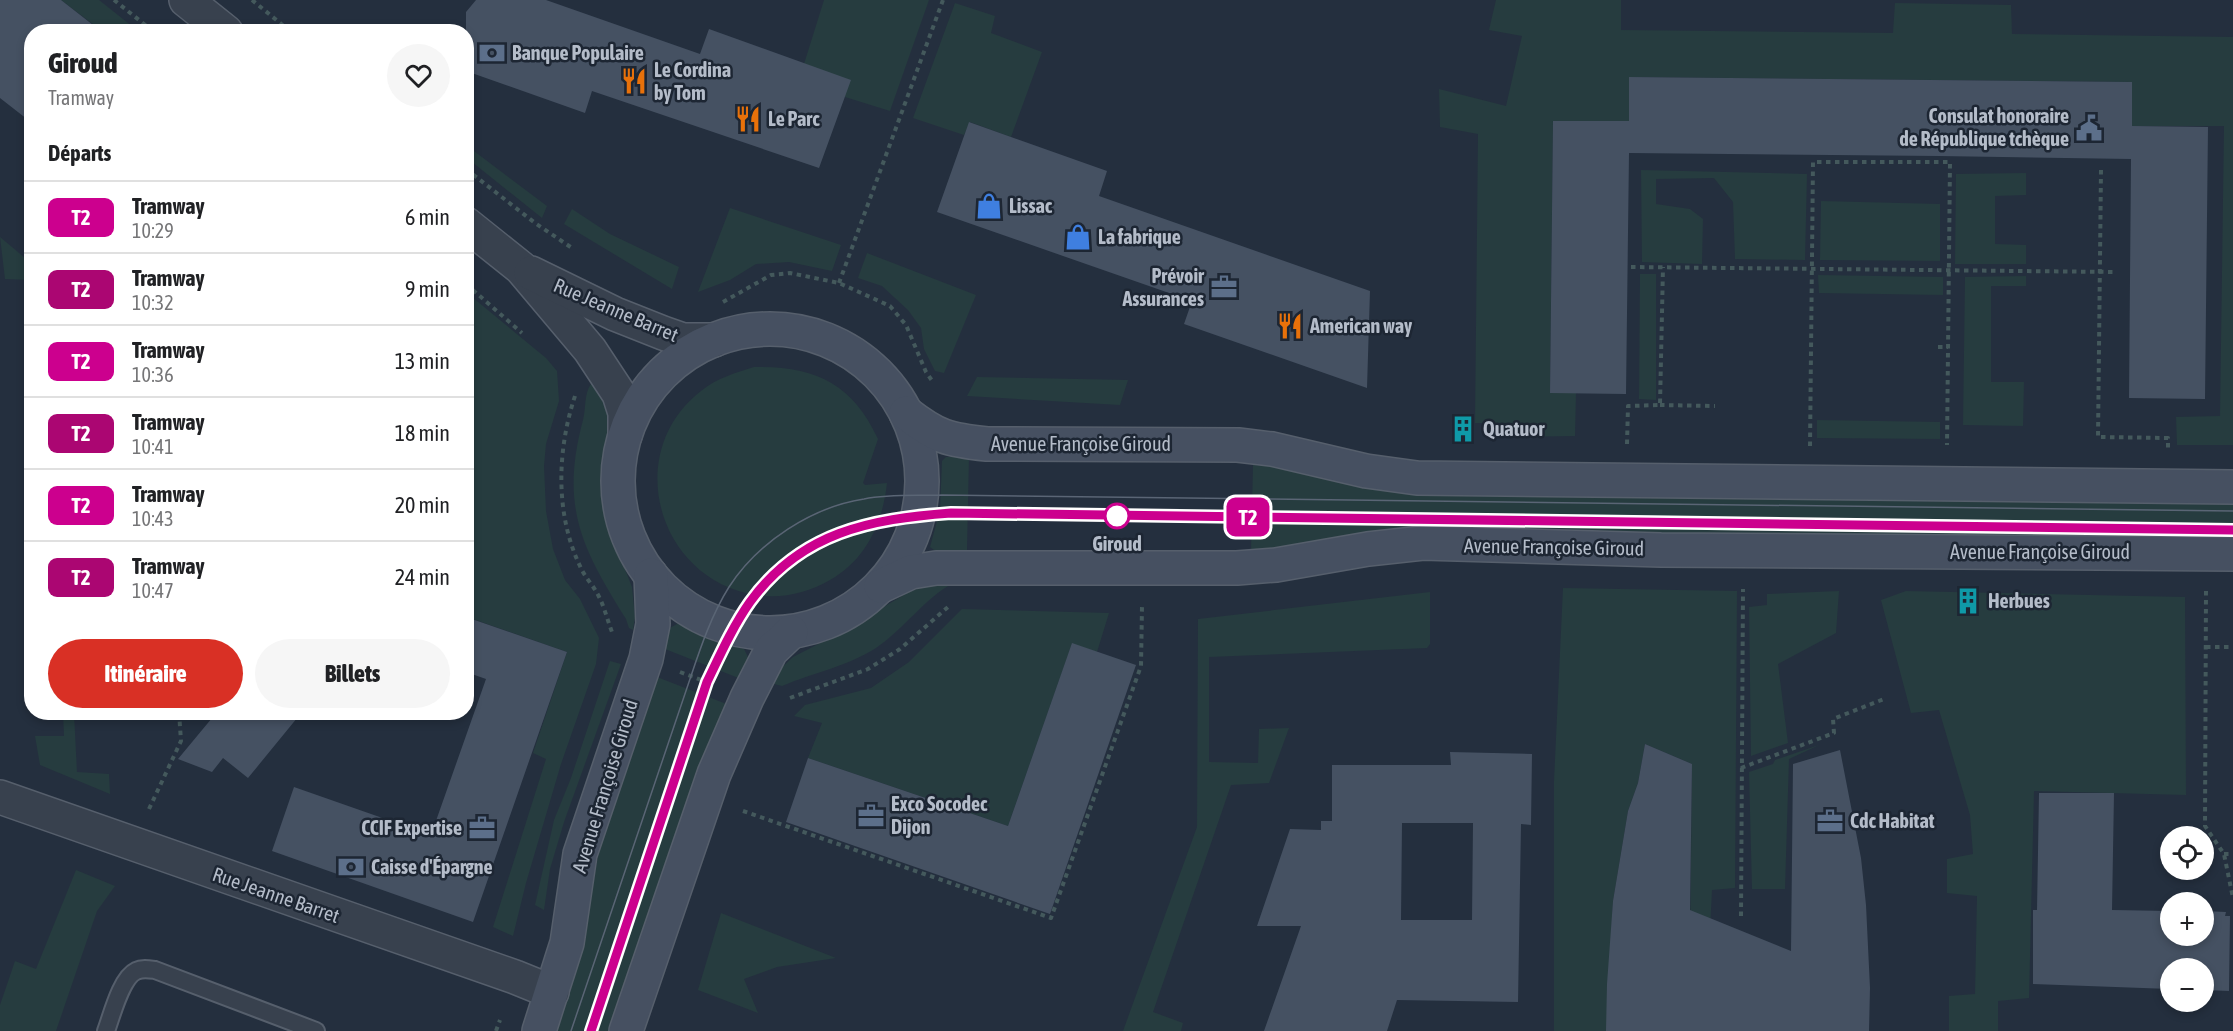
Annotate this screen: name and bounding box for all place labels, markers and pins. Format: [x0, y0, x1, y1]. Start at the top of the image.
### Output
bank icon: Banque Populaire [477, 38, 507, 68]
place label: Banque Populaire [512, 41, 644, 64]
place label: Le Cordina by Tom [654, 58, 731, 104]
restaurant icon: Le Cordina by Tom [619, 66, 649, 96]
restaurant icon: Le Parc [733, 104, 763, 134]
place label: Consulat honoraire de République tchèque [1899, 104, 2069, 150]
place label: Le Parc [768, 107, 820, 130]
public building icon: Consulat honoraire de République tchèque [2074, 113, 2104, 143]
shop icon: Lissac [974, 191, 1004, 221]
place label: Lissac [1009, 194, 1053, 217]
shop icon: La fabrique [1063, 222, 1093, 252]
place label: La fabrique [1098, 225, 1181, 248]
place label: Prévoir Assurances [1121, 264, 1205, 310]
office icon: Prévoir Assurances [1209, 272, 1239, 302]
restaurant icon: American way [1275, 311, 1305, 341]
place label: American way [1309, 314, 1413, 337]
building icon: Quatuor [1448, 414, 1478, 444]
place label: Quatuor [1483, 417, 1545, 440]
marker: Giroud [1104, 503, 1130, 529]
place label: Giroud [1092, 532, 1142, 555]
building icon: Herbues [1953, 586, 1983, 616]
place label: Herbues [1988, 589, 2050, 612]
place label: Exco Socodec Dijon [891, 792, 988, 838]
office icon: Exco Socodec Dijon [856, 801, 886, 831]
office icon: Cdc Habitat [1815, 806, 1845, 836]
place label: Cdc Habitat [1850, 809, 1935, 832]
office icon: CCIF Expertise [467, 813, 497, 843]
place label: CCIF Expertise [361, 816, 462, 839]
bank icon: Caisse d'Épargne [336, 852, 366, 882]
place label: Caisse d'Épargne [371, 855, 493, 878]

